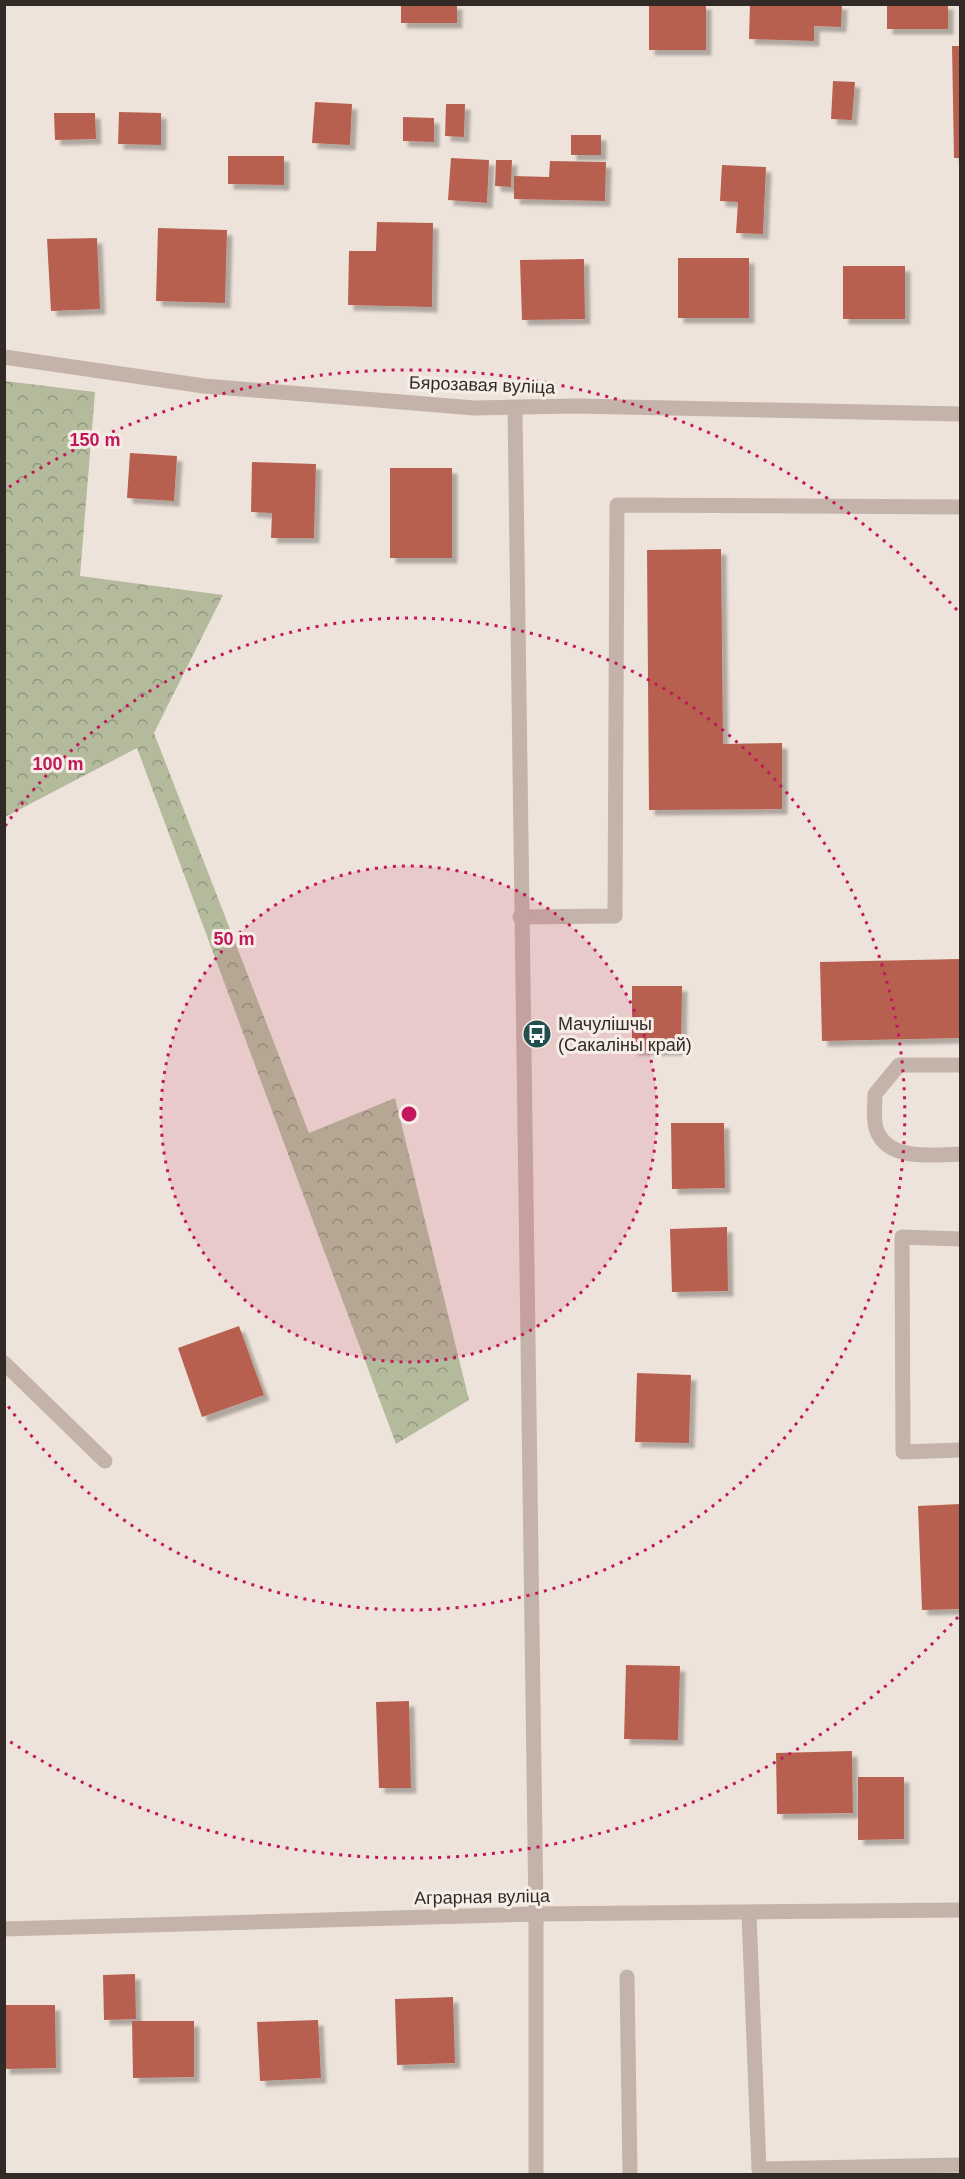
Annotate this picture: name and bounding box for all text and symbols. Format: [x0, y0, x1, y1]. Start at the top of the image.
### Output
street label: Бярозавая вуліца [409, 372, 556, 398]
text: 150 m [69, 430, 121, 450]
text: 100 m [32, 754, 84, 774]
text: 50 m [213, 929, 255, 949]
place label: Мачулішчы (Сакаліны край) [558, 1014, 692, 1055]
bus stop icon: Мачулішчы (Сакаліны край) [521, 1018, 553, 1050]
centre of rings [399, 1104, 419, 1124]
street label: Аграрная вуліца [414, 1886, 551, 1908]

